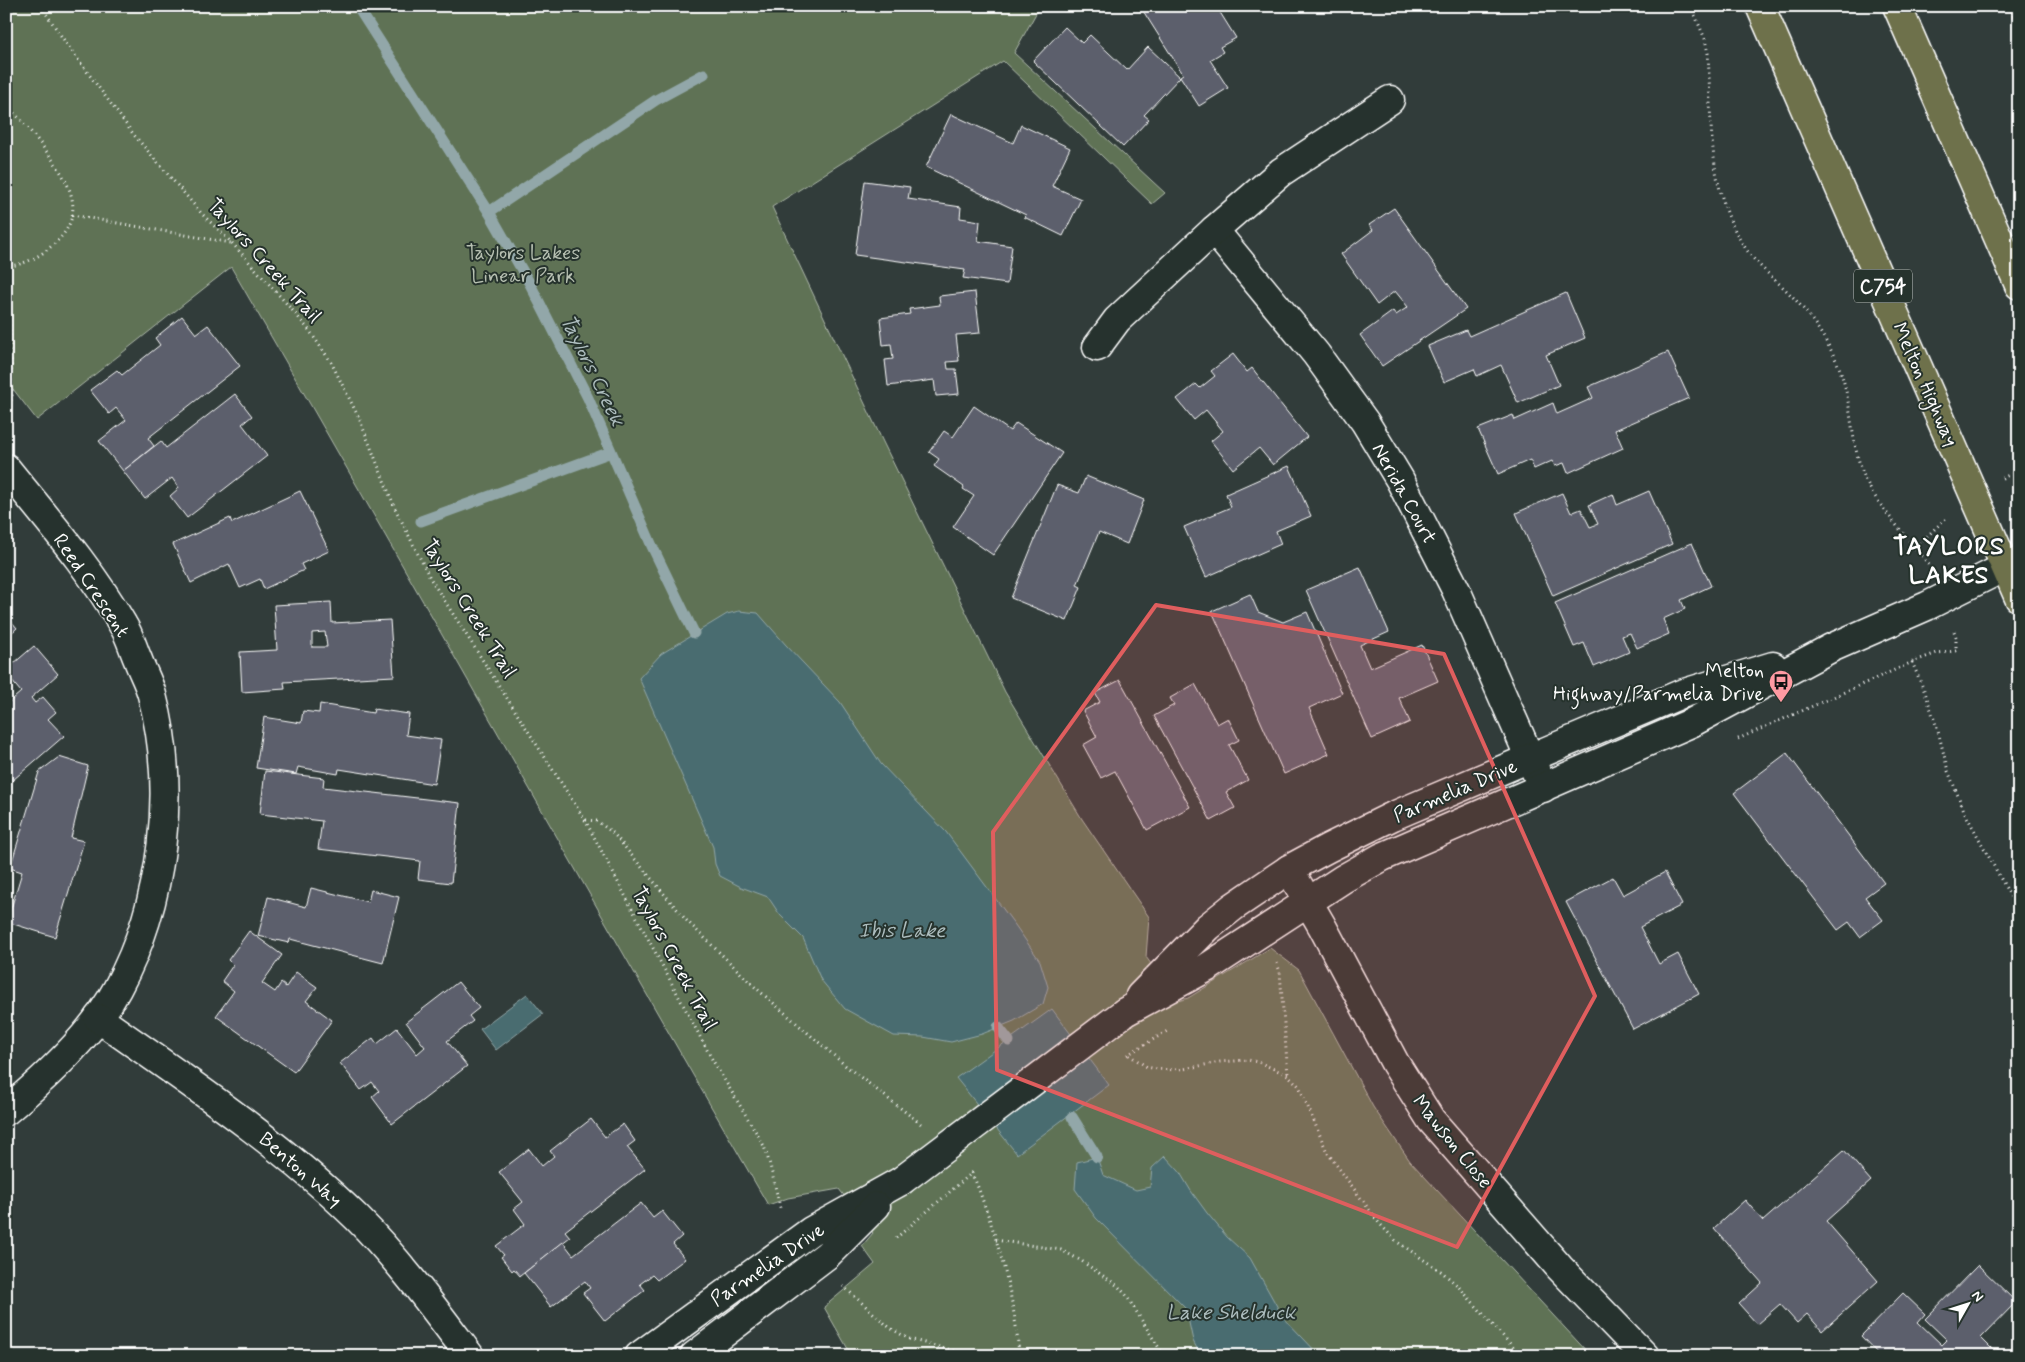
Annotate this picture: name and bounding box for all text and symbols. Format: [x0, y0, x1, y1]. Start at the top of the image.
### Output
street label: Taylors Creek Trail [201, 193, 327, 329]
park label: Taylors Lakes Linear Park [466, 240, 580, 290]
road number: C754 [1854, 270, 1912, 302]
water label: Taylors Creek [553, 310, 632, 432]
street label: Melton Highway [1884, 318, 1964, 451]
street label: Nerida Court [1365, 438, 1443, 549]
street label: Reed Crescent [46, 529, 135, 643]
district label: TAYLORS LAKES [1893, 531, 2005, 593]
street label: Taylors Creek Trail [415, 534, 522, 684]
place label: Melton Highway/Parmelia Drive [1553, 658, 1764, 710]
bus stop icon: Melton Highway/Parmelia Drive [1768, 669, 1794, 703]
street label: Parmelia Drive [1389, 753, 1522, 830]
street label: Taylors Creek Trail [624, 882, 723, 1035]
water label: Ibis Lake [859, 917, 946, 945]
street label: Mawson Close [1405, 1089, 1498, 1195]
street label: Benton Way [253, 1126, 347, 1214]
street label: Parmelia Drive [705, 1217, 830, 1313]
north arrow [1942, 1280, 1992, 1330]
text: N [1967, 1287, 1987, 1306]
water label: Lake Shelduck [1166, 1299, 1297, 1327]

